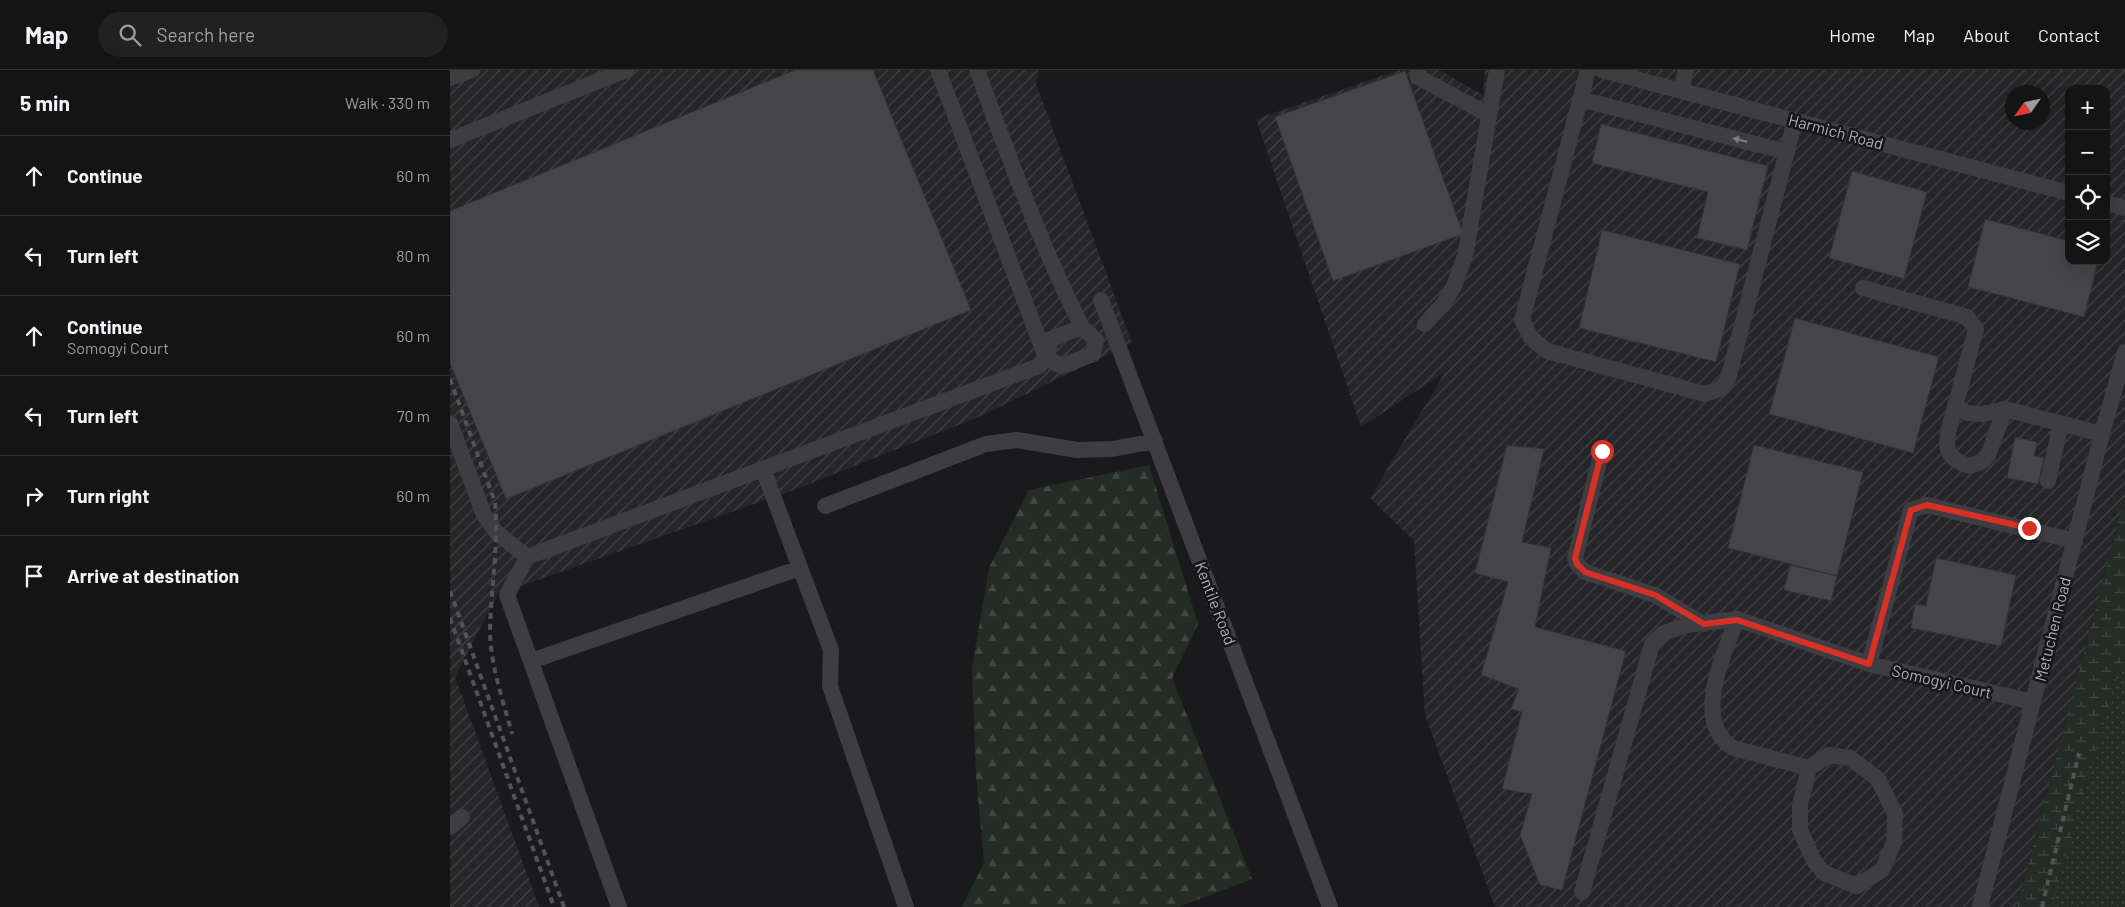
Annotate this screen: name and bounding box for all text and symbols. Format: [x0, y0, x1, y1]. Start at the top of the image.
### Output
search box [98, 12, 448, 57]
text: Map [25, 20, 68, 49]
icon: search [116, 21, 144, 49]
text: Search here [156, 23, 255, 46]
text: Home [1829, 24, 1875, 46]
text: Map [1903, 24, 1935, 46]
text: About [1963, 24, 2010, 46]
text: Contact [2038, 24, 2100, 46]
north arrow [2005, 85, 2050, 130]
map controls [2065, 85, 2110, 265]
button: + [2065, 85, 2110, 130]
text: 5 min [20, 90, 70, 115]
text: Walk · 330 m [345, 93, 430, 112]
street label: Harmich Road [1787, 109, 1885, 153]
button: − [2065, 130, 2110, 175]
one-way arrow [1732, 136, 1747, 144]
icon: ahead [20, 162, 48, 190]
text: Continue [67, 164, 143, 187]
text: 60 m [396, 166, 430, 185]
button: locate [2065, 175, 2110, 220]
button: layers [2065, 220, 2110, 265]
icon: left [20, 242, 48, 270]
text: Turn left [67, 244, 138, 267]
text: 80 m [396, 246, 430, 265]
text: Continue [67, 315, 143, 338]
icon: ahead [20, 322, 48, 350]
text: 60 m [396, 326, 430, 345]
text: Somogyi Court [67, 338, 169, 357]
icon: left [20, 402, 48, 430]
text: Turn left [67, 404, 138, 427]
text: 70 m [397, 406, 430, 425]
route start [1591, 440, 1614, 463]
icon: right [20, 482, 48, 510]
text: Turn right [67, 484, 149, 507]
text: 60 m [396, 486, 430, 505]
route end [2018, 517, 2041, 540]
street label: Kentile Road [1191, 559, 1241, 647]
icon: arrive [20, 562, 48, 590]
text: Arrive at destination [67, 564, 239, 587]
street label: Metuchen Road [2030, 575, 2074, 683]
street label: Somogyi Court [1890, 660, 1994, 702]

